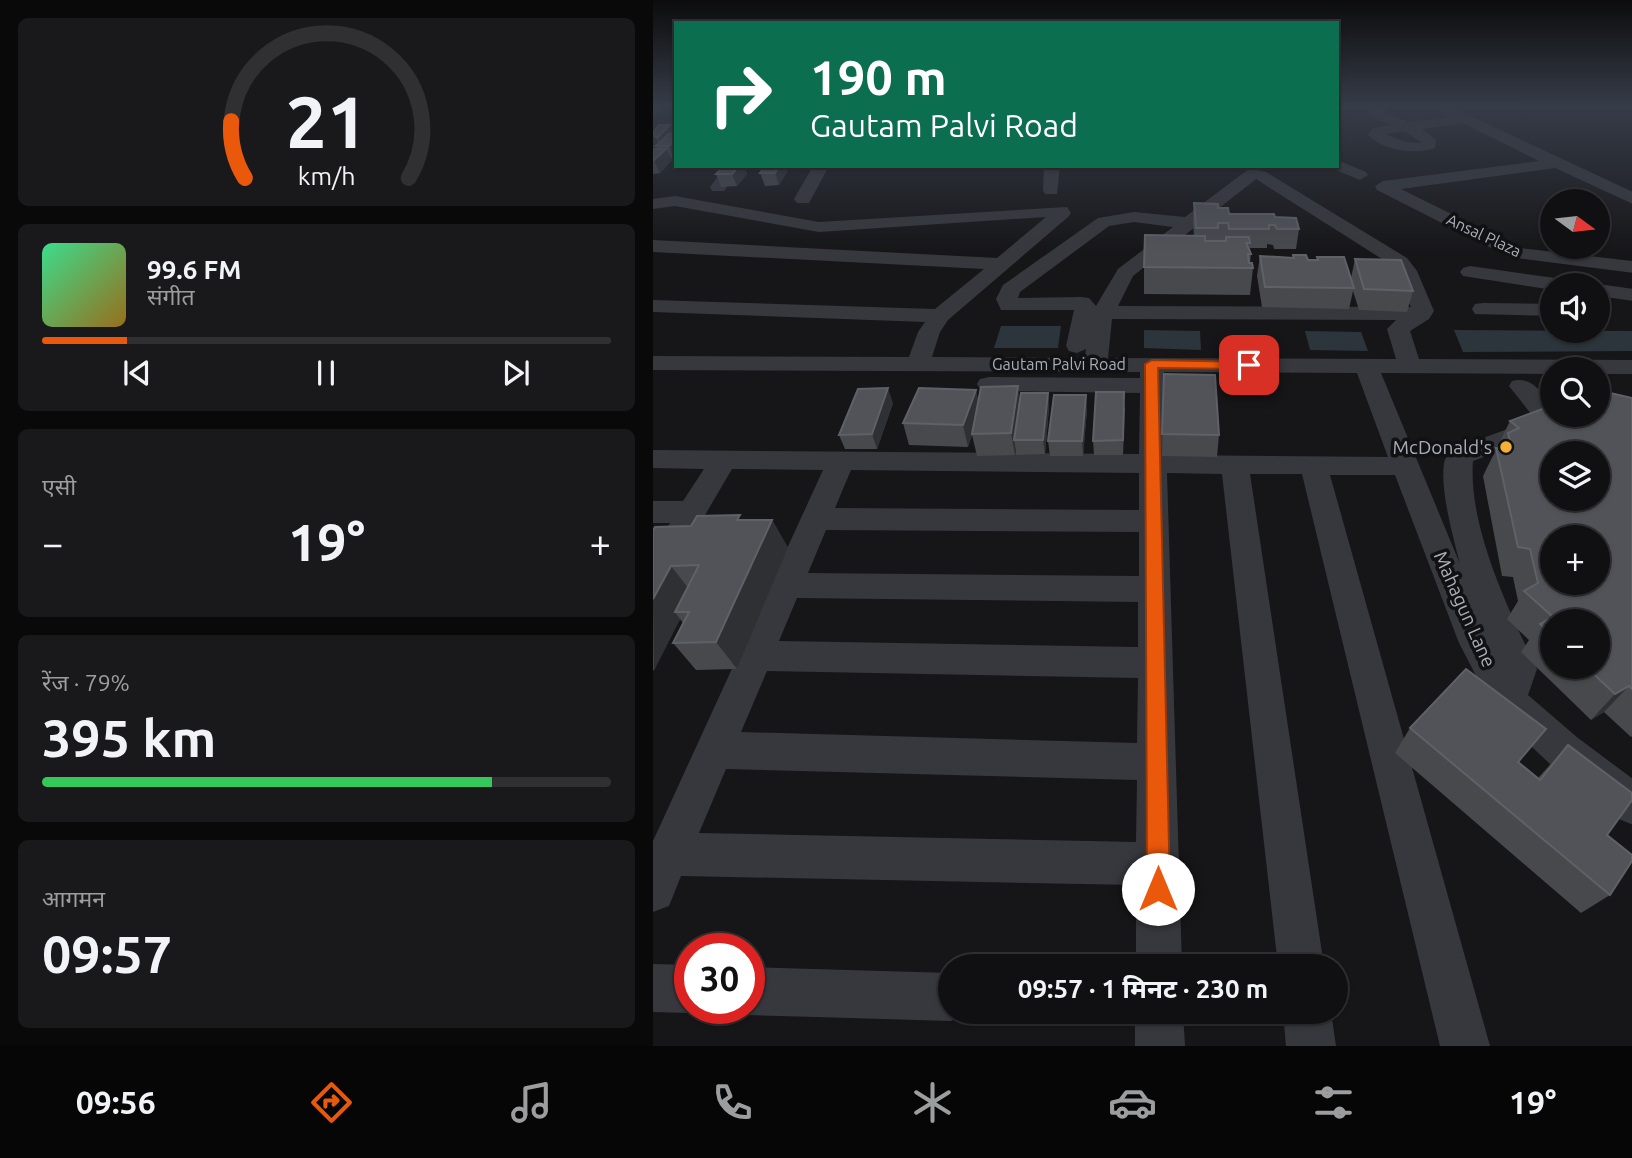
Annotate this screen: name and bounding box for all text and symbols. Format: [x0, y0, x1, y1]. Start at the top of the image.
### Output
icon: right [695, 49, 786, 140]
text: 190 m [810, 49, 947, 104]
text: 21 [285, 80, 368, 162]
text: Gautam Palvi Road [810, 107, 1078, 143]
text: km/h [298, 162, 355, 190]
north arrow [1540, 189, 1610, 259]
map controls [1540, 189, 1610, 679]
street label: Ansal Plaza [1444, 210, 1524, 260]
text: 99.6 FM [147, 255, 241, 284]
button: sound [1540, 273, 1610, 343]
text: संगीत [147, 284, 195, 309]
pin [1219, 335, 1279, 395]
icon: arrive [1230, 346, 1268, 384]
icon: previous [118, 354, 156, 392]
icon: pause [307, 354, 345, 392]
icon: next [497, 354, 535, 392]
street label: Gautam Palvi Road [992, 355, 1126, 373]
button: search [1540, 357, 1610, 427]
place label: McDonald's [1393, 436, 1492, 458]
marker: McDonald's [1498, 439, 1514, 455]
button: layers [1540, 441, 1610, 511]
text: एसी [42, 474, 76, 499]
text: 19° [288, 513, 365, 571]
text: − [42, 522, 63, 564]
text: + [590, 522, 611, 564]
button: + [1540, 525, 1610, 595]
street label: Mahagun Lane [1430, 548, 1500, 670]
button: − [1540, 609, 1610, 679]
text: रेंज · 79% [42, 670, 130, 695]
text: 395 km [42, 709, 216, 767]
position arrow [1121, 852, 1195, 926]
text: आगमन [42, 886, 105, 911]
text: 09:57 [42, 925, 172, 983]
speed limit sign: 30 [674, 933, 765, 1024]
text: 09:57 · 1 मिनट · 230 m [1018, 974, 1268, 1003]
icon: directions [307, 1078, 356, 1127]
icon: music [507, 1078, 556, 1127]
icon: phone [708, 1078, 757, 1127]
icon: climate [908, 1078, 957, 1127]
icon: car [1108, 1078, 1157, 1127]
icon: filters [1309, 1078, 1358, 1127]
text: 09:56 [76, 1084, 156, 1120]
text: 19° [1509, 1084, 1556, 1120]

